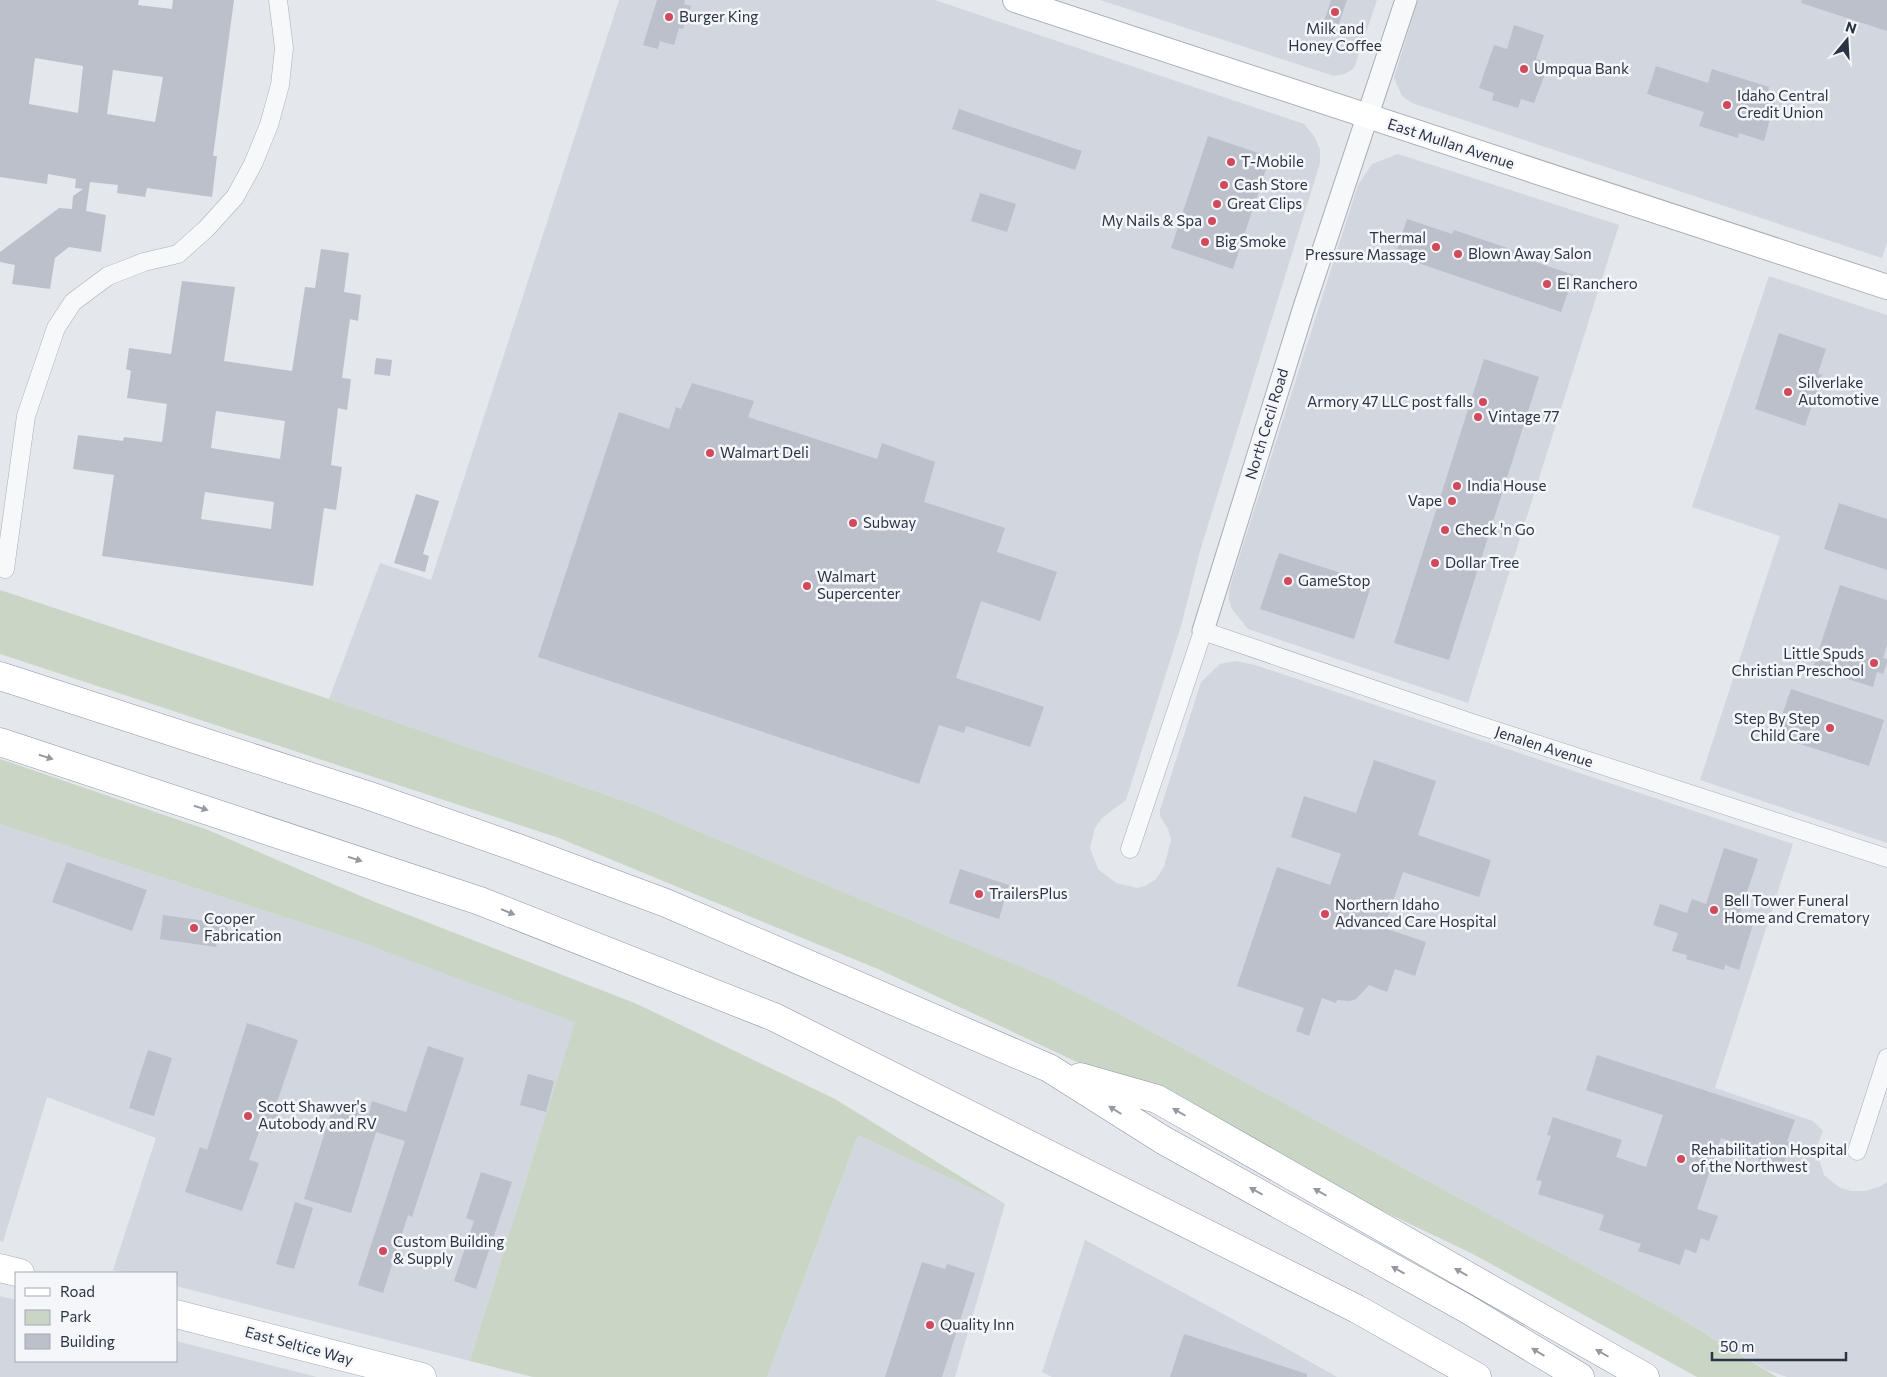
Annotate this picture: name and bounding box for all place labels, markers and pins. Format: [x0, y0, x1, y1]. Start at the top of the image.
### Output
marker: Milk and Honey Coffee [1329, 6, 1341, 18]
place label: Burger King [679, 7, 758, 25]
marker: Burger King [663, 11, 675, 23]
place label: Milk and Honey Coffee [1288, 19, 1382, 54]
place label: Umpqua Bank [1534, 59, 1629, 77]
marker: Umpqua Bank [1518, 63, 1530, 75]
place label: Idaho Central Credit Union [1737, 86, 1829, 121]
marker: Idaho Central Credit Union [1721, 99, 1733, 111]
place label: T-Mobile [1241, 152, 1304, 170]
marker: T-Mobile [1225, 156, 1237, 168]
place label: Cash Store [1234, 175, 1308, 193]
marker: Cash Store [1218, 179, 1230, 191]
place label: Great Clips [1227, 194, 1302, 212]
marker: Great Clips [1211, 198, 1223, 210]
place label: My Nails & Spa [1102, 211, 1202, 229]
marker: My Nails & Spa [1206, 215, 1218, 227]
place label: Thermal Pressure Massage [1305, 228, 1426, 263]
place label: Big Smoke [1215, 232, 1286, 250]
marker: Big Smoke [1199, 236, 1211, 248]
marker: Thermal Pressure Massage [1430, 241, 1442, 253]
place label: Blown Away Salon [1468, 244, 1592, 262]
marker: Blown Away Salon [1452, 248, 1464, 260]
place label: El Ranchero [1557, 274, 1638, 292]
marker: El Ranchero [1541, 278, 1553, 290]
place label: Silverlake Automotive [1798, 373, 1879, 408]
marker: Silverlake Automotive [1782, 386, 1794, 398]
place label: Armory 47 LLC post falls [1307, 392, 1473, 410]
marker: Armory 47 LLC post falls [1477, 396, 1489, 408]
place label: Vintage 77 [1488, 407, 1559, 425]
marker: Vintage 77 [1472, 411, 1484, 423]
place label: Walmart Deli [720, 443, 809, 461]
marker: Walmart Deli [704, 447, 716, 459]
place label: India House [1467, 476, 1546, 494]
marker: India House [1451, 480, 1463, 492]
place label: Vape [1408, 491, 1442, 509]
marker: Vape [1446, 495, 1458, 507]
place label: Subway [863, 513, 916, 531]
marker: Subway [847, 517, 859, 529]
place label: Check 'n Go [1455, 520, 1535, 538]
marker: Check 'n Go [1439, 524, 1451, 536]
place label: Dollar Tree [1445, 553, 1519, 571]
marker: Dollar Tree [1429, 557, 1441, 569]
place label: Walmart Supercenter [817, 567, 901, 602]
place label: GameStop [1298, 571, 1370, 589]
marker: GameStop [1282, 575, 1294, 587]
marker: Walmart Supercenter [801, 580, 813, 592]
place label: Little Spuds Christian Preschool [1732, 644, 1864, 679]
marker: Little Spuds Christian Preschool [1868, 657, 1880, 669]
place label: Step By Step Child Care [1734, 709, 1820, 744]
marker: Step By Step Child Care [1824, 722, 1836, 734]
place label: TrailersPlus [989, 884, 1068, 902]
marker: TrailersPlus [973, 888, 985, 900]
place label: Bell Tower Funeral Home and Crematory [1724, 891, 1870, 926]
place label: Northern Idaho Advanced Care Hospital [1335, 895, 1497, 930]
marker: Bell Tower Funeral Home and Crematory [1708, 904, 1720, 916]
marker: Northern Idaho Advanced Care Hospital [1319, 908, 1331, 920]
place label: Cooper Fabrication [204, 909, 282, 944]
marker: Cooper Fabrication [188, 922, 200, 934]
place label: Scott Shawver's Autobody and RV [258, 1097, 377, 1132]
marker: Scott Shawver's Autobody and RV [242, 1110, 254, 1122]
place label: Rehabilitation Hospital of the Northwest [1691, 1140, 1847, 1175]
marker: Rehabilitation Hospital of the Northwest [1675, 1153, 1687, 1165]
place label: Custom Building & Supply [393, 1232, 504, 1267]
marker: Custom Building & Supply [377, 1245, 389, 1257]
place label: Quality Inn [940, 1315, 1014, 1333]
marker: Quality Inn [924, 1319, 936, 1331]

